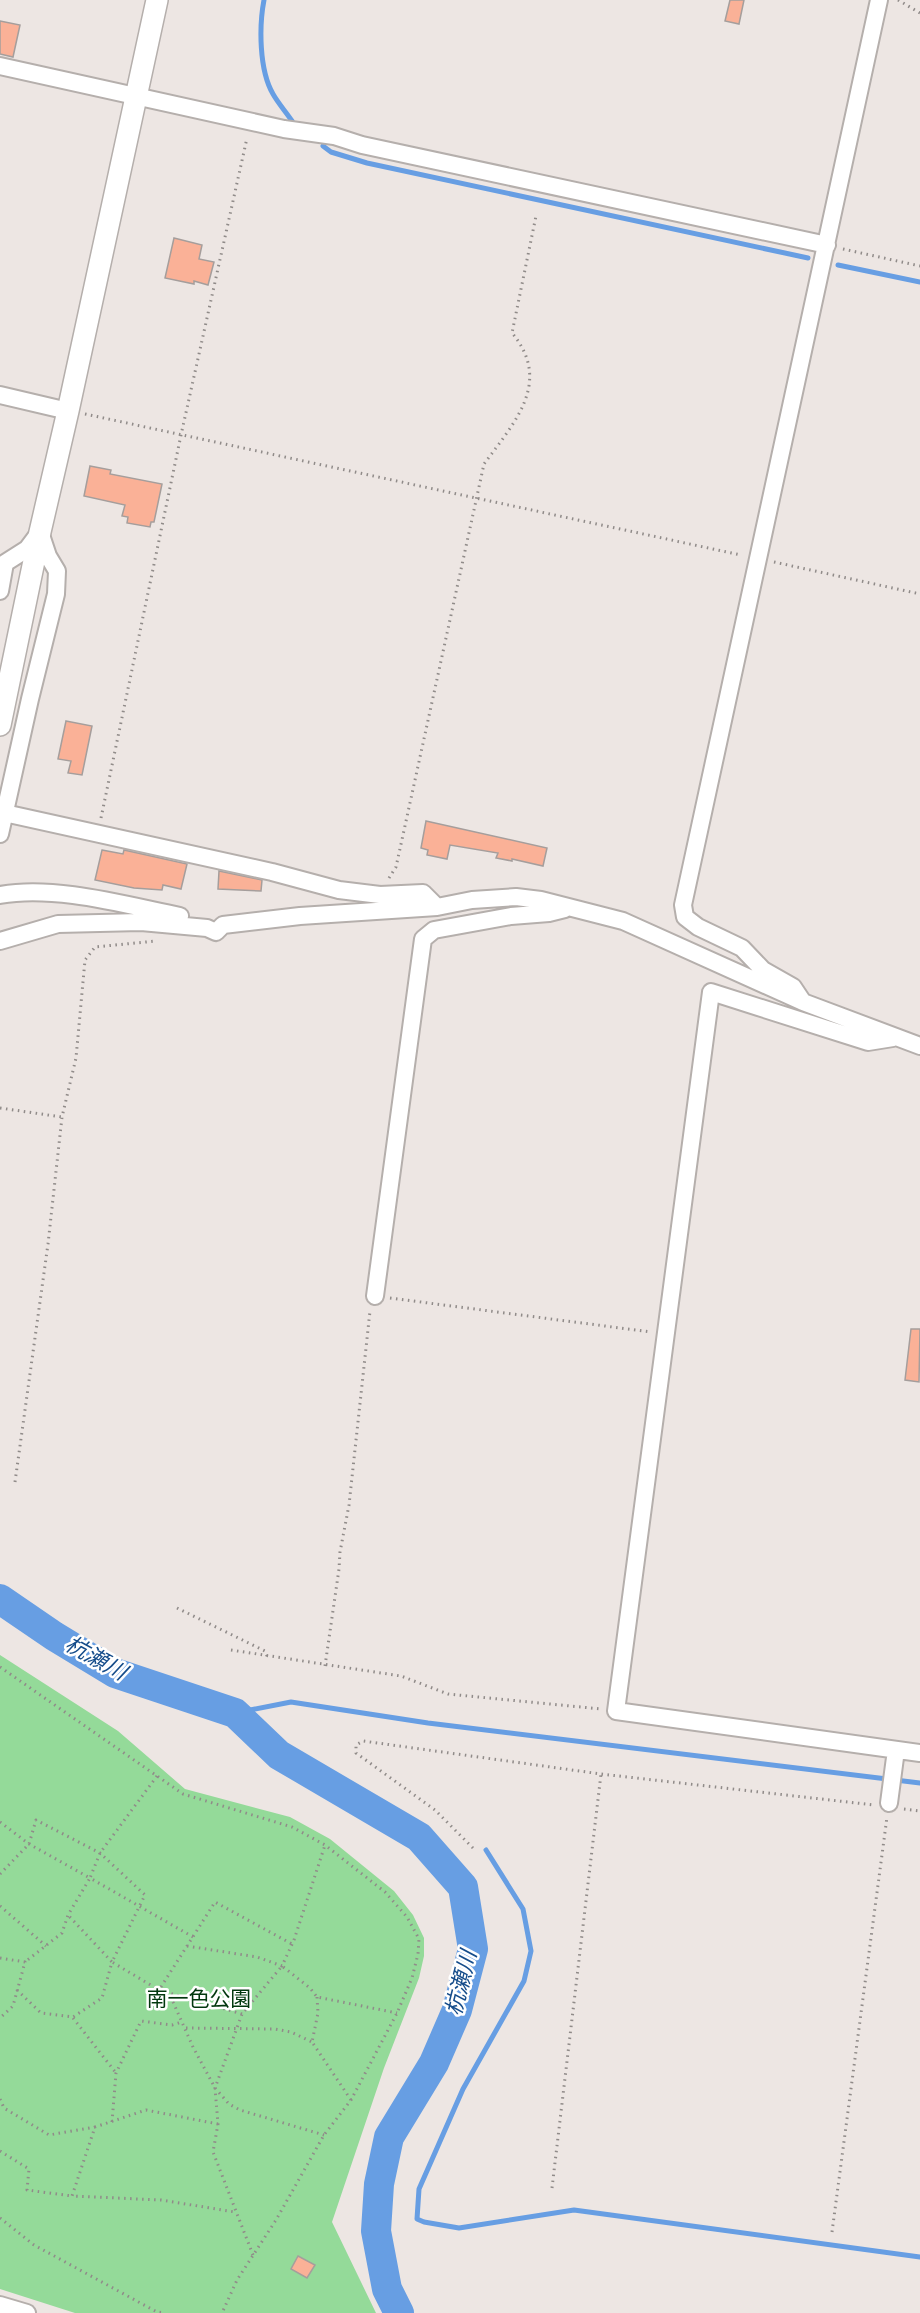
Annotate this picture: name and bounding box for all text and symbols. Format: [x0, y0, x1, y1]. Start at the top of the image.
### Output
water label: 杭瀬川 [61, 1631, 133, 1686]
water label: 杭瀬川 [441, 1946, 482, 2018]
park label: 南一色公園 [147, 1987, 252, 2011]

